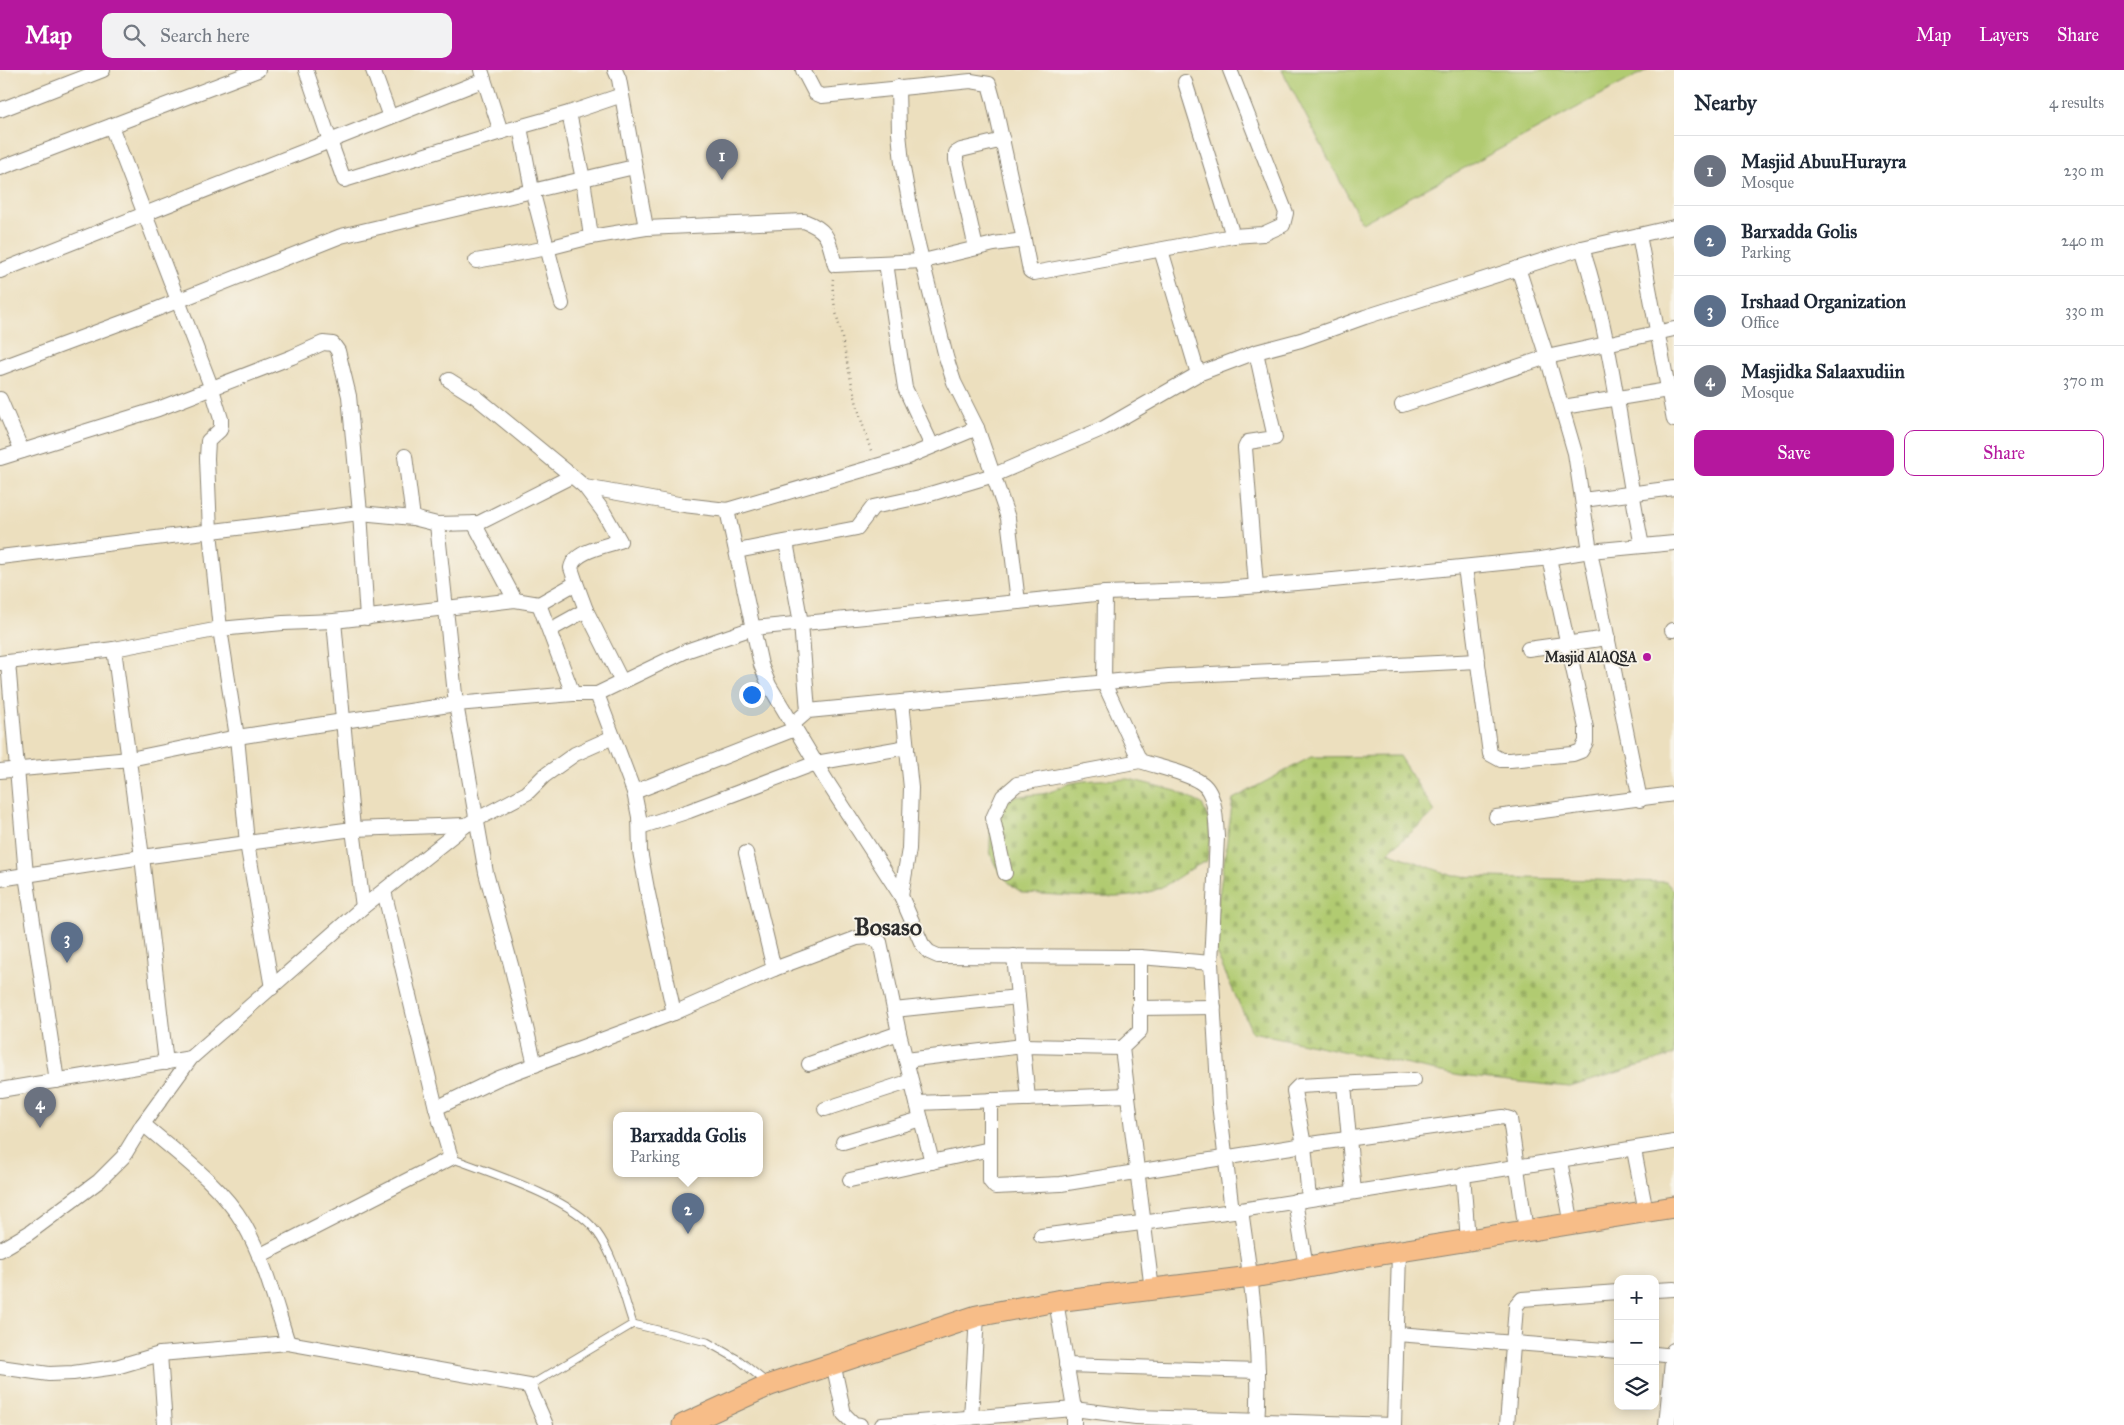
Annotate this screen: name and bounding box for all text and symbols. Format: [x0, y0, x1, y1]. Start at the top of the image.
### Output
search box [102, 13, 452, 58]
text: Map [25, 20, 72, 50]
icon: search [120, 21, 148, 49]
text: Search here [160, 24, 250, 47]
text: Map [1916, 24, 1951, 46]
text: Layers [1979, 24, 2029, 46]
text: Share [2057, 24, 2099, 46]
text: Nearby [1694, 90, 1757, 116]
text: 4 results [2049, 93, 2104, 112]
pin: 1 [706, 139, 738, 180]
text: Masjid AbuuHurayra [1741, 150, 1906, 173]
text: 1 [1707, 161, 1713, 180]
text: 230 m [2064, 161, 2104, 180]
text: Mosque [1741, 173, 1794, 192]
text: Barxadda Golis [1741, 220, 1857, 243]
text: 2 [1706, 231, 1714, 250]
text: 240 m [2061, 231, 2104, 250]
text: Parking [1741, 243, 1790, 262]
text: Irshaad Organization [1741, 290, 1906, 313]
text: 3 [1707, 301, 1713, 320]
text: 330 m [2065, 301, 2104, 320]
text: Office [1741, 313, 1779, 332]
text: Masjidka Salaaxudiin [1741, 360, 1905, 383]
text: 4 [1706, 371, 1714, 390]
text: 370 m [2063, 371, 2104, 390]
text: Mosque [1741, 383, 1794, 402]
button: Save [1694, 430, 1894, 476]
button: Share [1904, 430, 2104, 476]
place label: Masjid AlAQSA [1545, 649, 1638, 667]
marker: Masjid AlAQSA [1641, 651, 1653, 663]
your location [739, 682, 765, 708]
district label: Bosaso [854, 912, 922, 942]
pin: 3 [51, 922, 83, 963]
pin: 4 [24, 1087, 56, 1128]
popup [613, 1112, 763, 1177]
text: Barxadda Golis [630, 1124, 746, 1147]
text: Parking [630, 1147, 679, 1166]
pin: 2 [672, 1193, 704, 1234]
map controls [1614, 1275, 1659, 1410]
button: + [1614, 1275, 1659, 1320]
button: − [1614, 1320, 1659, 1365]
button: layers [1614, 1365, 1659, 1410]

